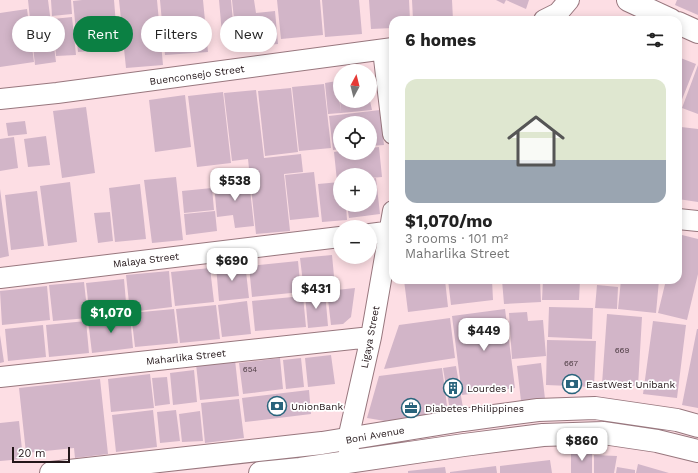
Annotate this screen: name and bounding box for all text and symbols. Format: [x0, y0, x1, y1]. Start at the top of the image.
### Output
chip: Buy [12, 16, 65, 52]
chip: Rent [73, 16, 133, 52]
chip: Filters [141, 16, 212, 52]
chip: New [220, 16, 277, 52]
icon: filters [644, 29, 666, 51]
text: 6 homes [405, 30, 476, 50]
street label: Buenconsejo Street [149, 63, 246, 87]
north arrow [333, 64, 377, 108]
map controls [333, 64, 377, 264]
icon: home [500, 105, 572, 177]
button: locate [333, 116, 377, 160]
pin: $538 [211, 168, 259, 202]
button: + [333, 168, 377, 212]
text: $538 [219, 173, 251, 188]
text: $1,070/mo [405, 211, 493, 231]
button: − [333, 220, 377, 264]
text: 3 rooms · 101 m² [405, 231, 508, 246]
text: Maharlika Street [405, 246, 509, 261]
pin: $690 [208, 248, 256, 282]
street label: Malaya Street [112, 250, 180, 270]
text: $690 [216, 253, 248, 268]
pin: $431 [292, 276, 340, 310]
text: $431 [301, 281, 331, 296]
pin: $1,070 [78, 300, 144, 334]
street label: Ligaya Street [359, 304, 382, 369]
text: $1,070 [90, 305, 132, 320]
pin: $449 [460, 318, 508, 352]
text: $449 [467, 323, 501, 338]
house number: 669 [615, 346, 629, 355]
street label: Maharlika Street [145, 347, 227, 367]
house number: 667 [564, 359, 579, 368]
house number: 654 [243, 365, 257, 374]
bank icon: EastWest Unibank [561, 373, 583, 395]
building icon: Lourdes I [442, 377, 464, 399]
place label: EastWest Unibank [586, 379, 675, 390]
place label: Lourdes I [467, 383, 513, 394]
bank icon: UnionBank [266, 395, 288, 417]
office icon: Diabetes Philippines [400, 397, 422, 419]
place label: UnionBank [291, 401, 343, 412]
place label: Diabetes Philippines [425, 403, 524, 414]
street label: Boni Avenue [345, 424, 406, 446]
pin: $860 [558, 428, 606, 462]
text: $860 [566, 433, 598, 448]
scale bar [12, 445, 70, 464]
text: 20 m [18, 447, 46, 460]

